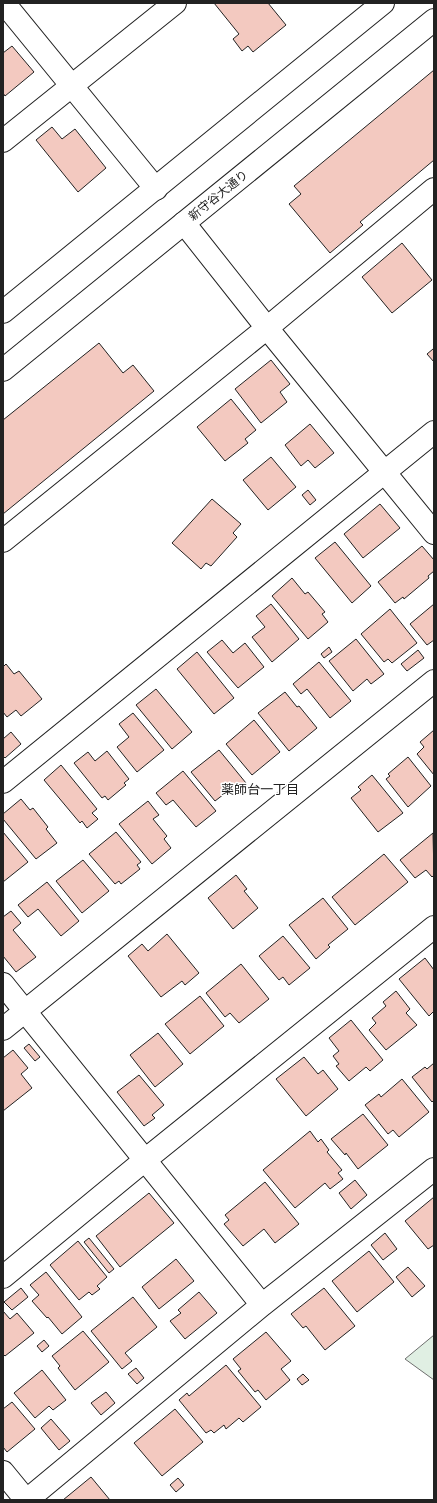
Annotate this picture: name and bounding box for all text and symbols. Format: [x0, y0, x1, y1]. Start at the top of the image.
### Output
street label: 新守谷大通り [185, 167, 251, 223]
district label: 薬師台一丁目 [221, 781, 299, 797]

